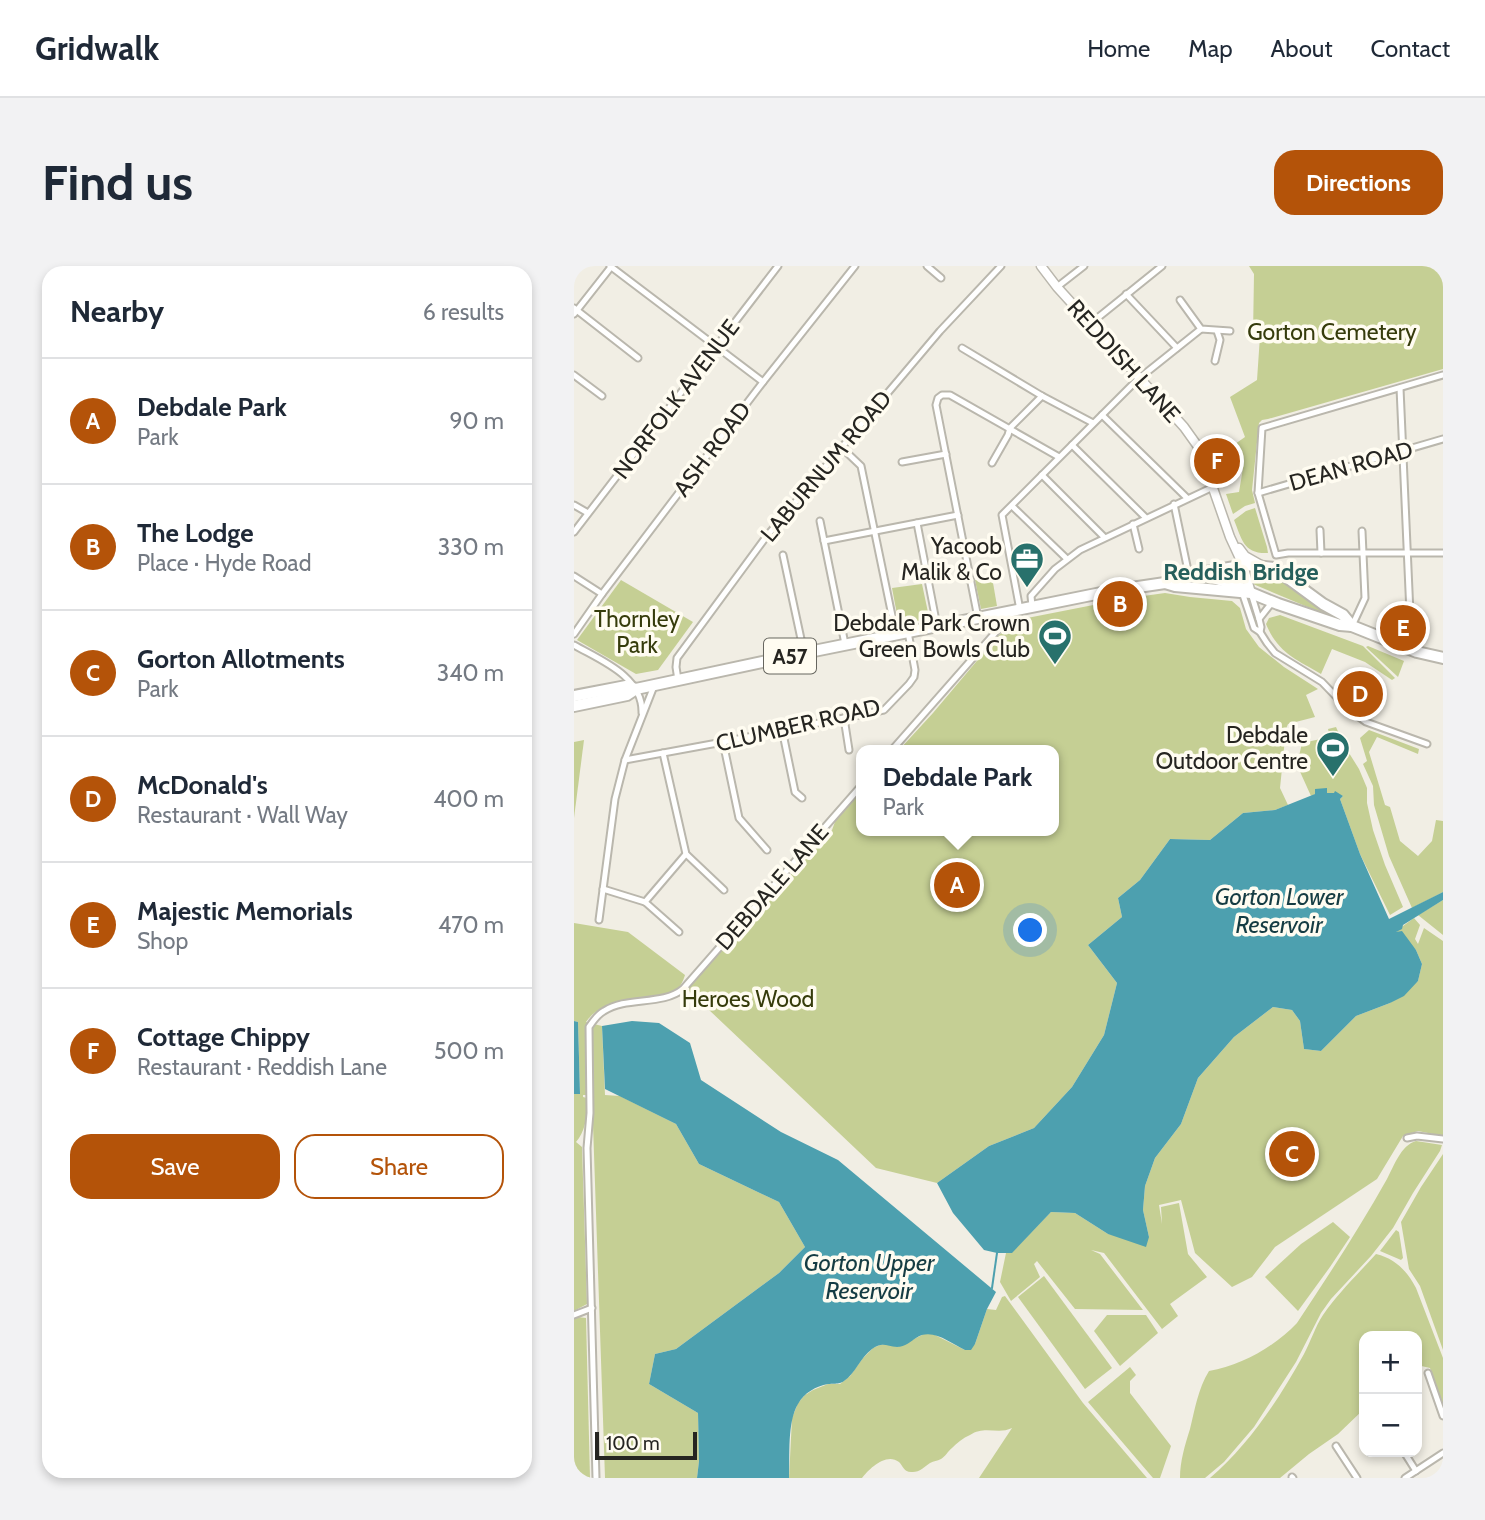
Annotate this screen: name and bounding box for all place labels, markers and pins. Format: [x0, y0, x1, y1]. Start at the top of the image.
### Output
pin: F [1194, 435, 1240, 487]
place label: Yacoob Malik & Co [901, 532, 1002, 586]
office icon: Yacoob Malik & Co [1008, 540, 1046, 589]
pin: B [1097, 578, 1143, 630]
pin: E [1380, 602, 1426, 654]
place label: Debdale Park Crown Green Bowls Club [833, 609, 1030, 663]
sports icon: Debdale Park Crown Green Bowls Club [1036, 617, 1074, 666]
pin: D [1337, 668, 1383, 720]
place label: Debdale Outdoor Centre [1155, 721, 1308, 775]
sports icon: Debdale Outdoor Centre [1314, 729, 1352, 778]
pin: A [934, 859, 980, 911]
pin: C [1269, 1128, 1315, 1180]

